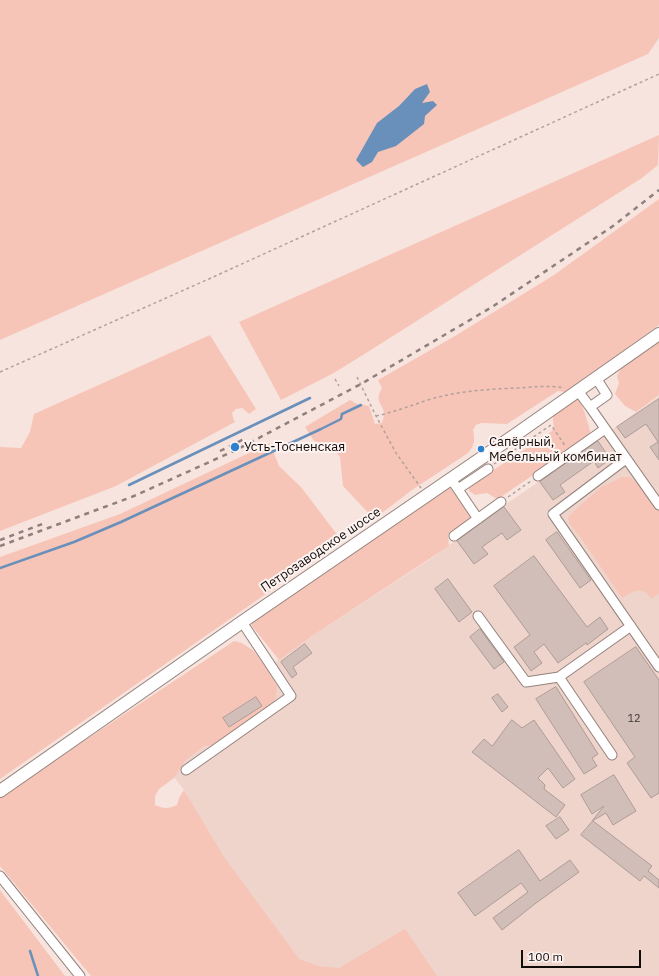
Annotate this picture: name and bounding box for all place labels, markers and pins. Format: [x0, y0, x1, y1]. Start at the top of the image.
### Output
place label: Сапёрный, Мебельный комбинат [489, 434, 622, 465]
place label: Усть-Тосненская [244, 439, 345, 455]
marker: Усть-Тосненская [229, 441, 241, 453]
marker: Сапёрный, Мебельный комбинат [476, 444, 486, 454]

